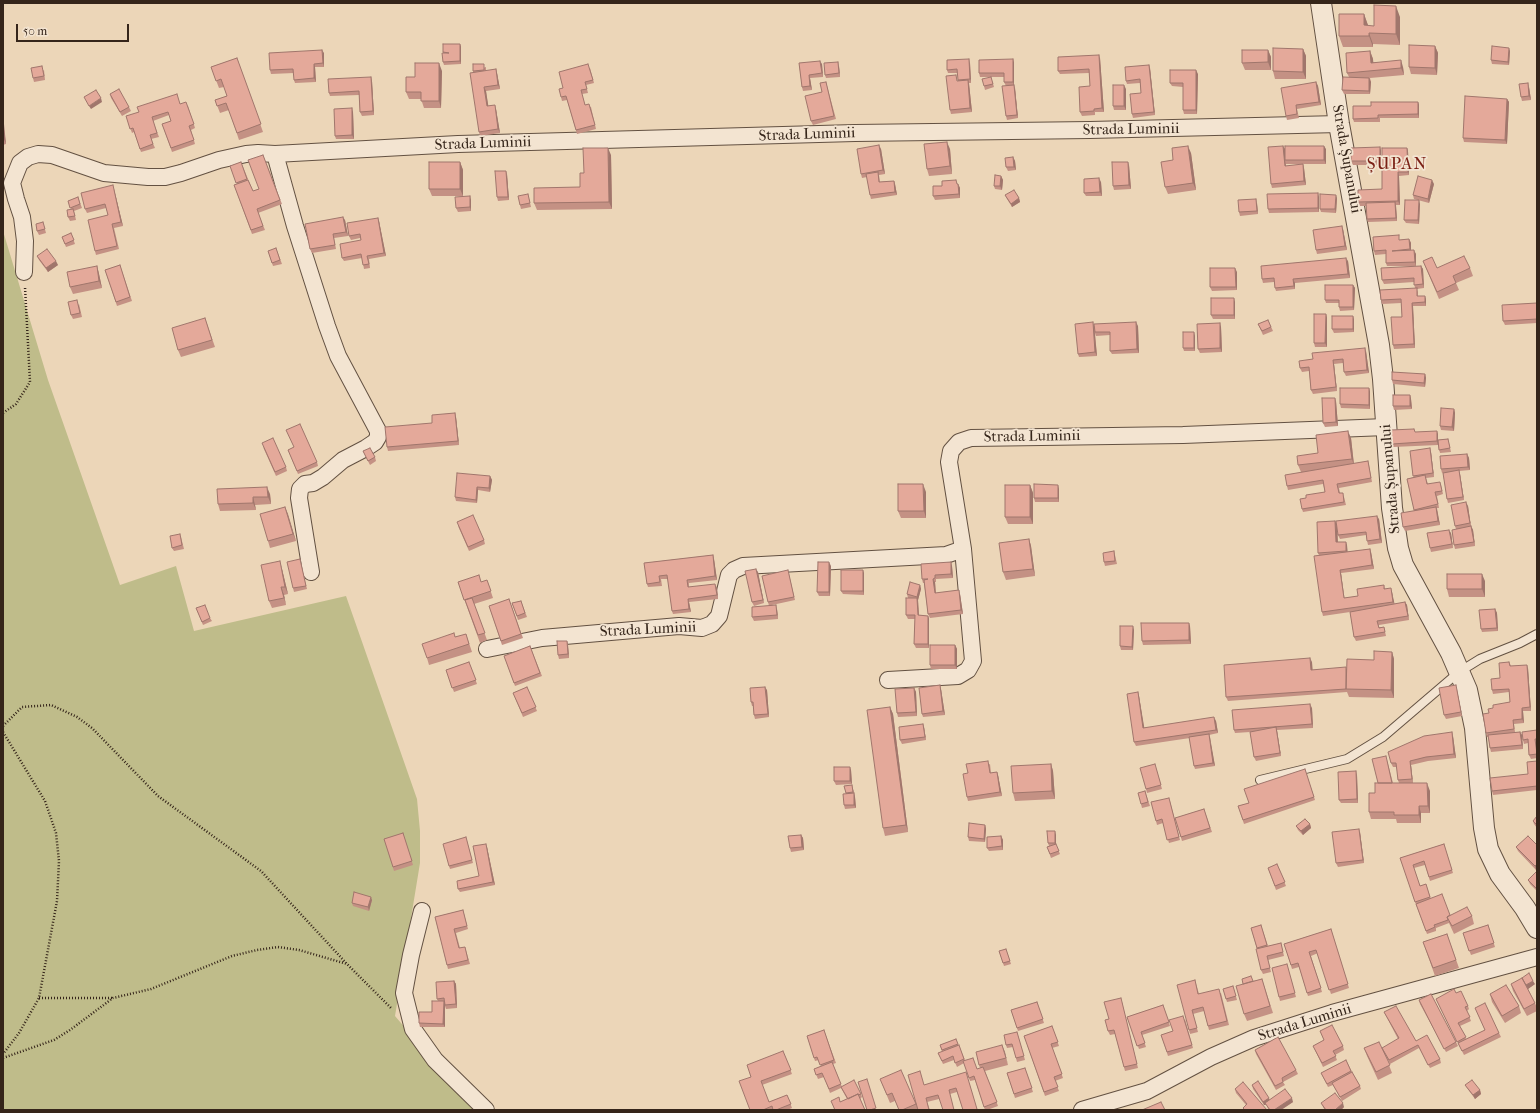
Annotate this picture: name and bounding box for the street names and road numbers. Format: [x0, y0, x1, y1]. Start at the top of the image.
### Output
street label: Strada Șupanului [1328, 103, 1364, 215]
street label: Strada Luminii [1082, 120, 1180, 140]
street label: Strada Luminii [758, 124, 856, 146]
street label: Strada Luminii [434, 133, 532, 155]
street label: Strada Șupanului [1377, 423, 1405, 535]
street label: Strada Luminii [983, 427, 1081, 447]
street label: Strada Luminii [599, 618, 697, 642]
street label: Strada Luminii [1256, 1000, 1354, 1046]

